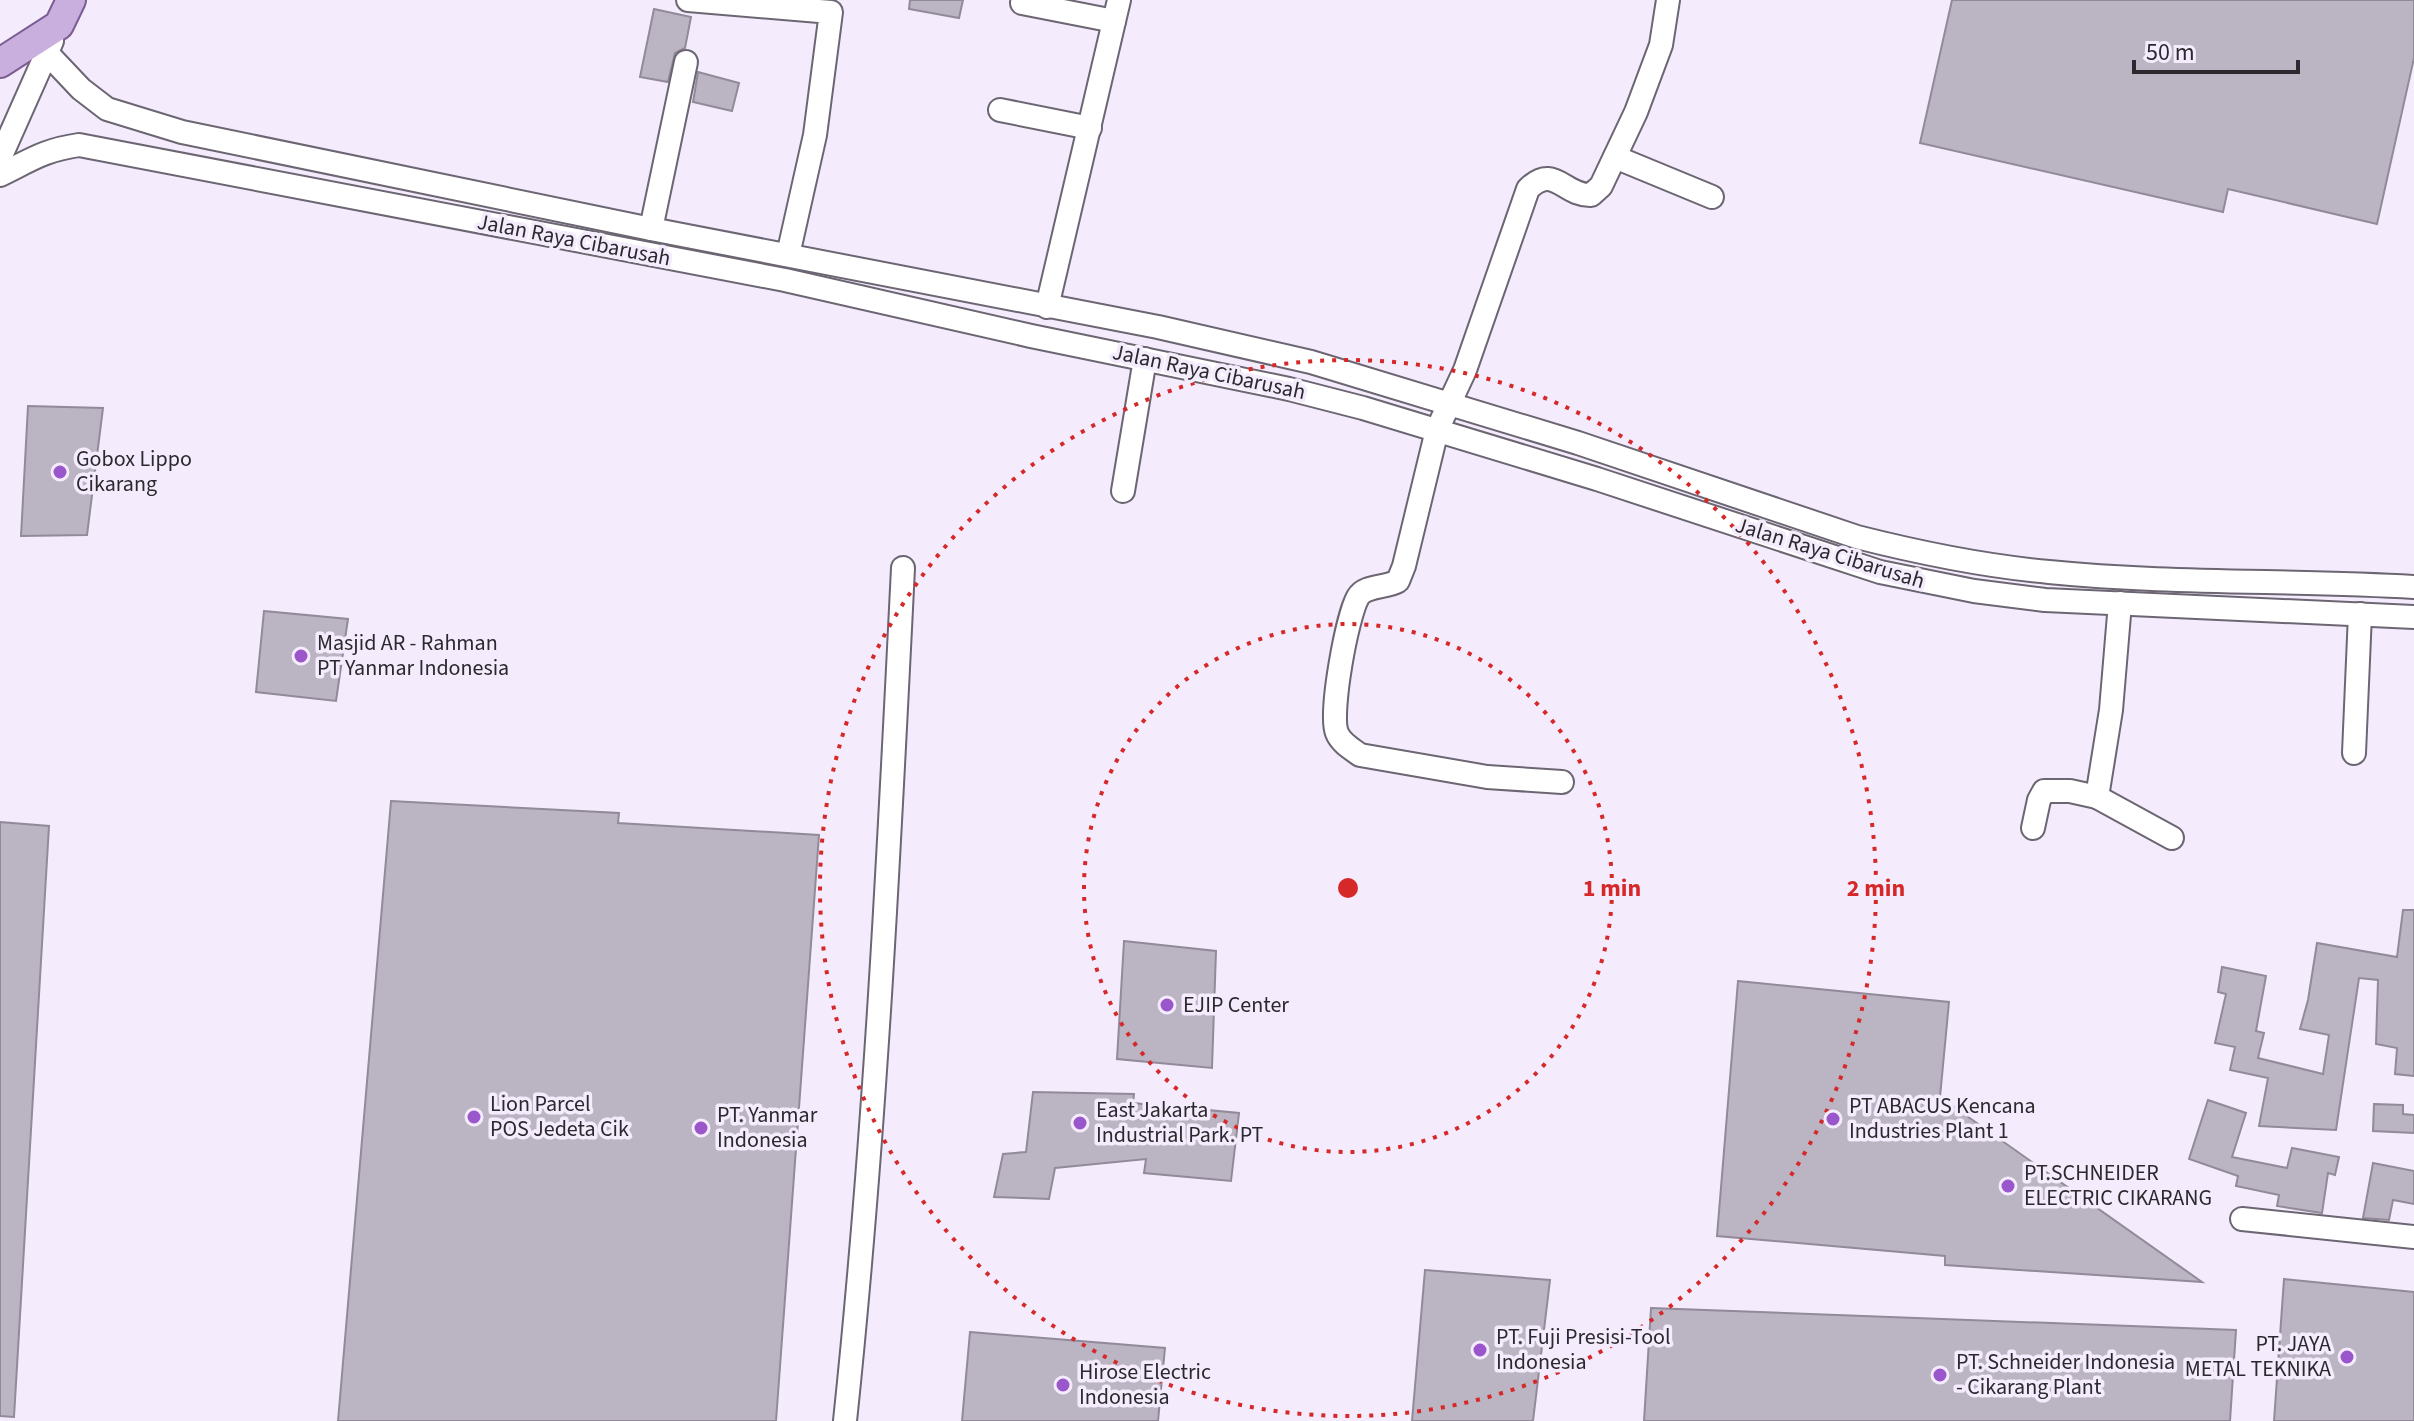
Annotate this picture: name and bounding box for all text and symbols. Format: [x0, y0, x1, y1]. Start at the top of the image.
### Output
scale bar [2134, 24, 2298, 74]
text: 50 m [2146, 35, 2195, 70]
street label: Jalan Raya Cibarusah [475, 206, 673, 274]
street label: Jalan Raya Cibarusah [1110, 336, 1308, 408]
place label: Gobox Lippo Cikarang [76, 443, 192, 500]
marker: Gobox Lippo Cikarang [51, 463, 69, 481]
street label: Jalan Raya Cibarusah [1731, 509, 1929, 597]
place label: Masjid AR - Rahman PT Yanmar Indonesia [317, 627, 509, 684]
marker: Masjid AR - Rahman PT Yanmar Indonesia [292, 647, 310, 665]
text: 1 min [1583, 871, 1641, 906]
text: 2 min [1847, 871, 1905, 906]
centre of rings [1334, 874, 1362, 902]
place label: EJIP Center [1183, 989, 1289, 1021]
marker: EJIP Center [1158, 996, 1176, 1014]
place label: Lion Parcel POS Jedeta Cik [490, 1088, 629, 1145]
place label: PT ABACUS Kencana Industries Plant 1 [1849, 1090, 2036, 1147]
place label: East Jakarta Industrial Park. PT [1096, 1094, 1264, 1151]
place label: PT. Yanmar Indonesia [717, 1099, 818, 1156]
marker: Lion Parcel POS Jedeta Cik [465, 1108, 483, 1126]
marker: PT ABACUS Kencana Industries Plant 1 [1824, 1110, 1842, 1128]
marker: East Jakarta Industrial Park. PT [1071, 1114, 1089, 1132]
marker: PT. Yanmar Indonesia [692, 1119, 710, 1137]
place label: PT.SCHNEIDER ELECTRIC CIKARANG [2024, 1157, 2212, 1214]
marker: PT.SCHNEIDER ELECTRIC CIKARANG [1999, 1177, 2017, 1195]
place label: PT. Fuji Presisi-Tool Indonesia [1496, 1321, 1671, 1378]
place label: PT. JAYA METAL TEKNIKA [2185, 1328, 2331, 1385]
marker: PT. Fuji Presisi-Tool Indonesia [1471, 1341, 1489, 1359]
place label: PT. Schneider Indonesia - Cikarang Plant [1956, 1346, 2175, 1403]
marker: PT. JAYA METAL TEKNIKA [2338, 1348, 2356, 1366]
place label: Hirose Electric Indonesia [1079, 1356, 1211, 1413]
marker: PT. Schneider Indonesia - Cikarang Plant [1931, 1366, 1949, 1384]
marker: Hirose Electric Indonesia [1054, 1376, 1072, 1394]

